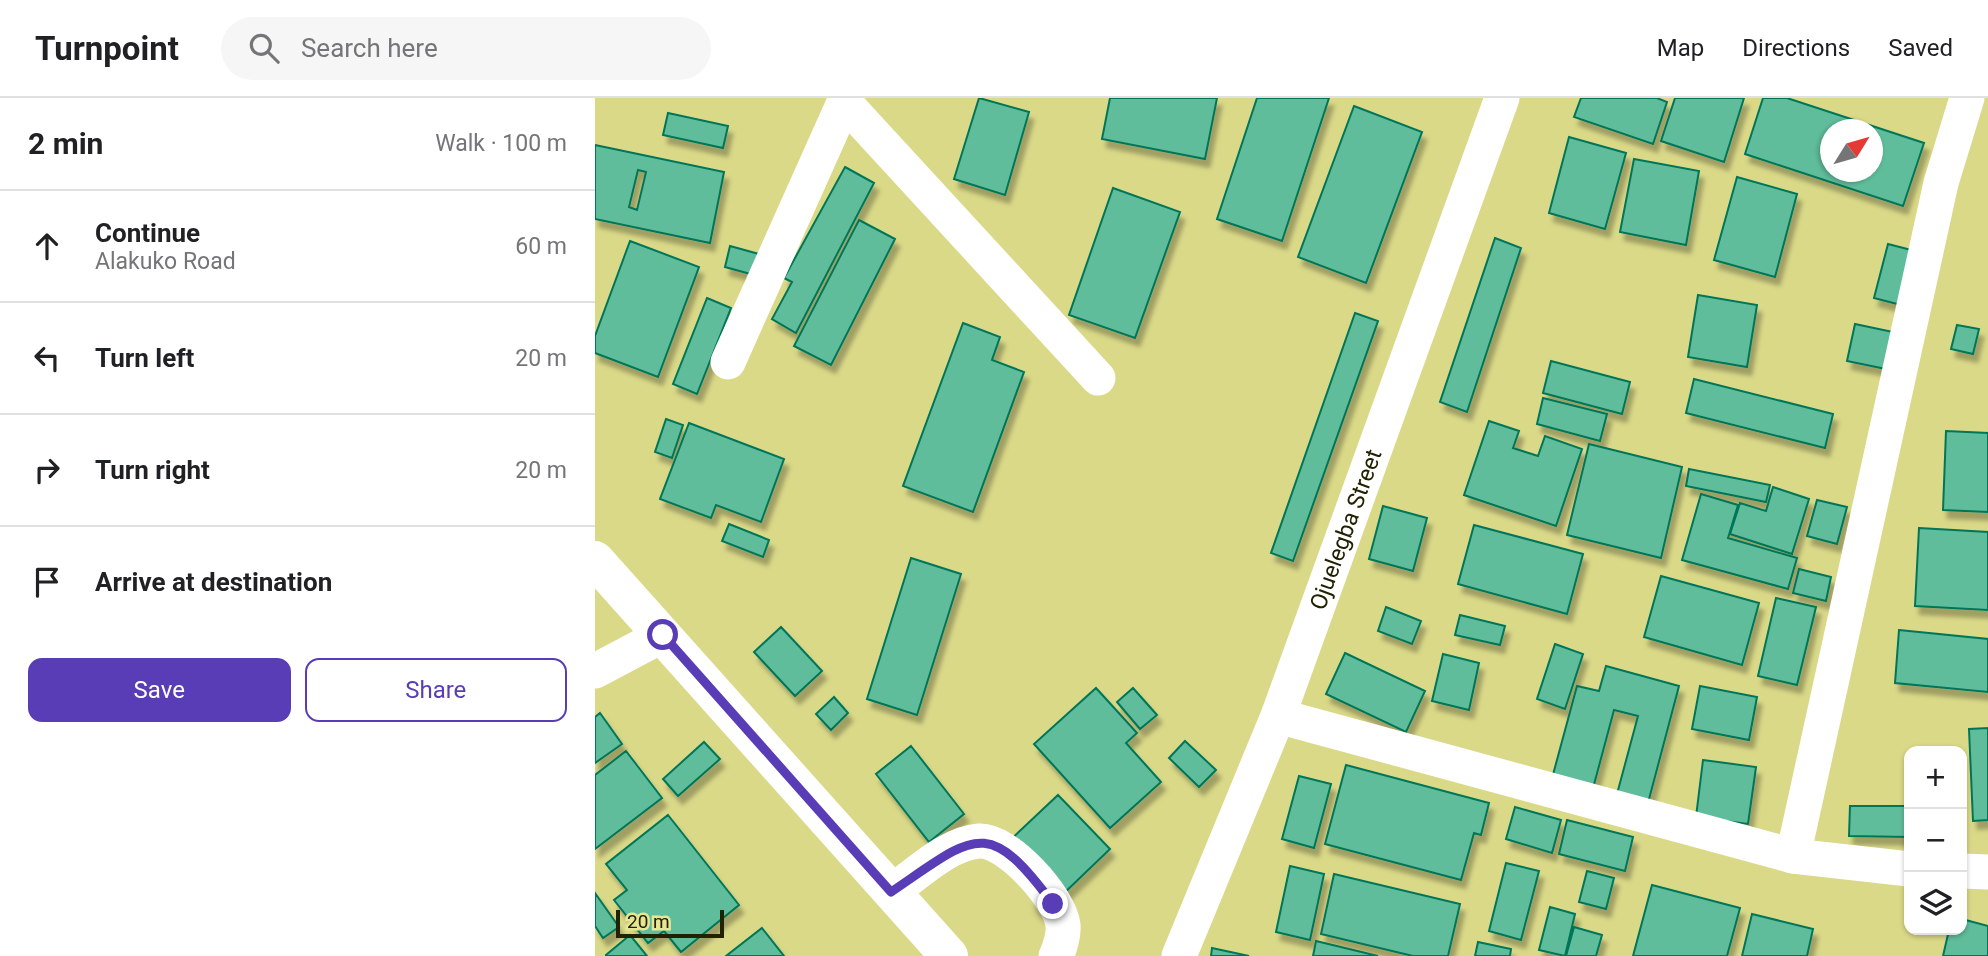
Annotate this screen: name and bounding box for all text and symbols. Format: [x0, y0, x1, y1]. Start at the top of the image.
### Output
search box [221, 17, 711, 80]
text: Turnpoint [35, 29, 179, 68]
icon: search [245, 29, 283, 67]
text: Search here [301, 33, 438, 63]
text: Map [1657, 34, 1704, 62]
text: Directions [1742, 34, 1850, 62]
text: Saved [1888, 34, 1953, 62]
north arrow [1820, 119, 1883, 182]
text: 2 min [28, 126, 103, 161]
text: Walk · 100 m [435, 130, 567, 157]
text: Continue [95, 218, 200, 248]
icon: ahead [28, 227, 66, 265]
text: 60 m [515, 233, 567, 260]
text: Alakuko Road [95, 248, 236, 275]
icon: left [28, 339, 66, 377]
text: Turn left [95, 343, 194, 373]
text: 20 m [515, 345, 567, 372]
street label: Ojuelegba Street [1305, 446, 1388, 614]
icon: right [28, 451, 66, 489]
text: Turn right [95, 455, 210, 485]
text: 20 m [515, 457, 567, 484]
icon: arrive [28, 563, 66, 601]
text: Arrive at destination [95, 567, 332, 597]
route start [647, 619, 678, 650]
button: Save [28, 658, 291, 722]
button: Share [305, 658, 567, 722]
map controls [1904, 746, 1967, 935]
button: + [1904, 746, 1967, 809]
button: − [1904, 809, 1967, 872]
button: layers [1904, 872, 1967, 935]
route end [1037, 888, 1068, 919]
scale bar [616, 907, 725, 939]
text: 20 m [627, 910, 670, 933]

